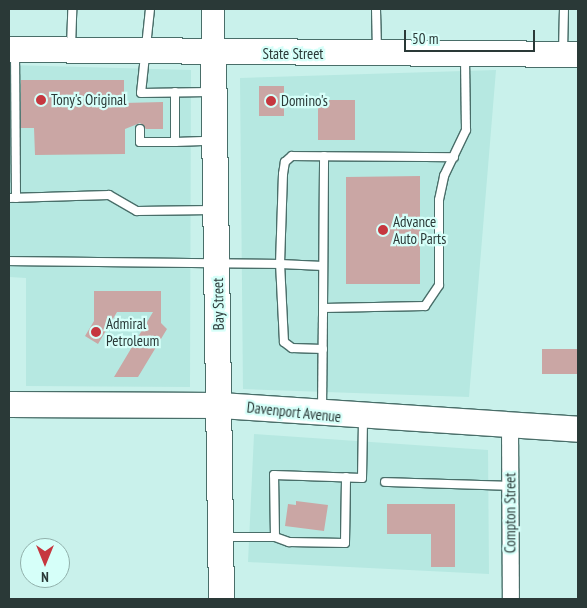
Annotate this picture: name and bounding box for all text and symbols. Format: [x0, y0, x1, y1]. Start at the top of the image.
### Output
scale bar [407, 20, 538, 52]
text: 50 m [412, 29, 438, 48]
street label: State Street [263, 45, 323, 63]
place label: Tony's Original [51, 91, 126, 109]
place label: Domino's [281, 92, 328, 110]
marker: Tony's Original [35, 94, 47, 106]
marker: Domino's [265, 95, 277, 107]
place label: Advance Auto Parts [393, 212, 446, 247]
marker: Advance Auto Parts [377, 224, 389, 236]
street label: Bay Street [209, 277, 227, 331]
place label: Admiral Petroleum [106, 314, 159, 349]
marker: Admiral Petroleum [90, 326, 102, 338]
street label: Davenport Avenue [246, 398, 342, 426]
street label: Compton Street [501, 473, 519, 553]
north arrow [20, 538, 70, 588]
text: N [41, 568, 49, 586]

